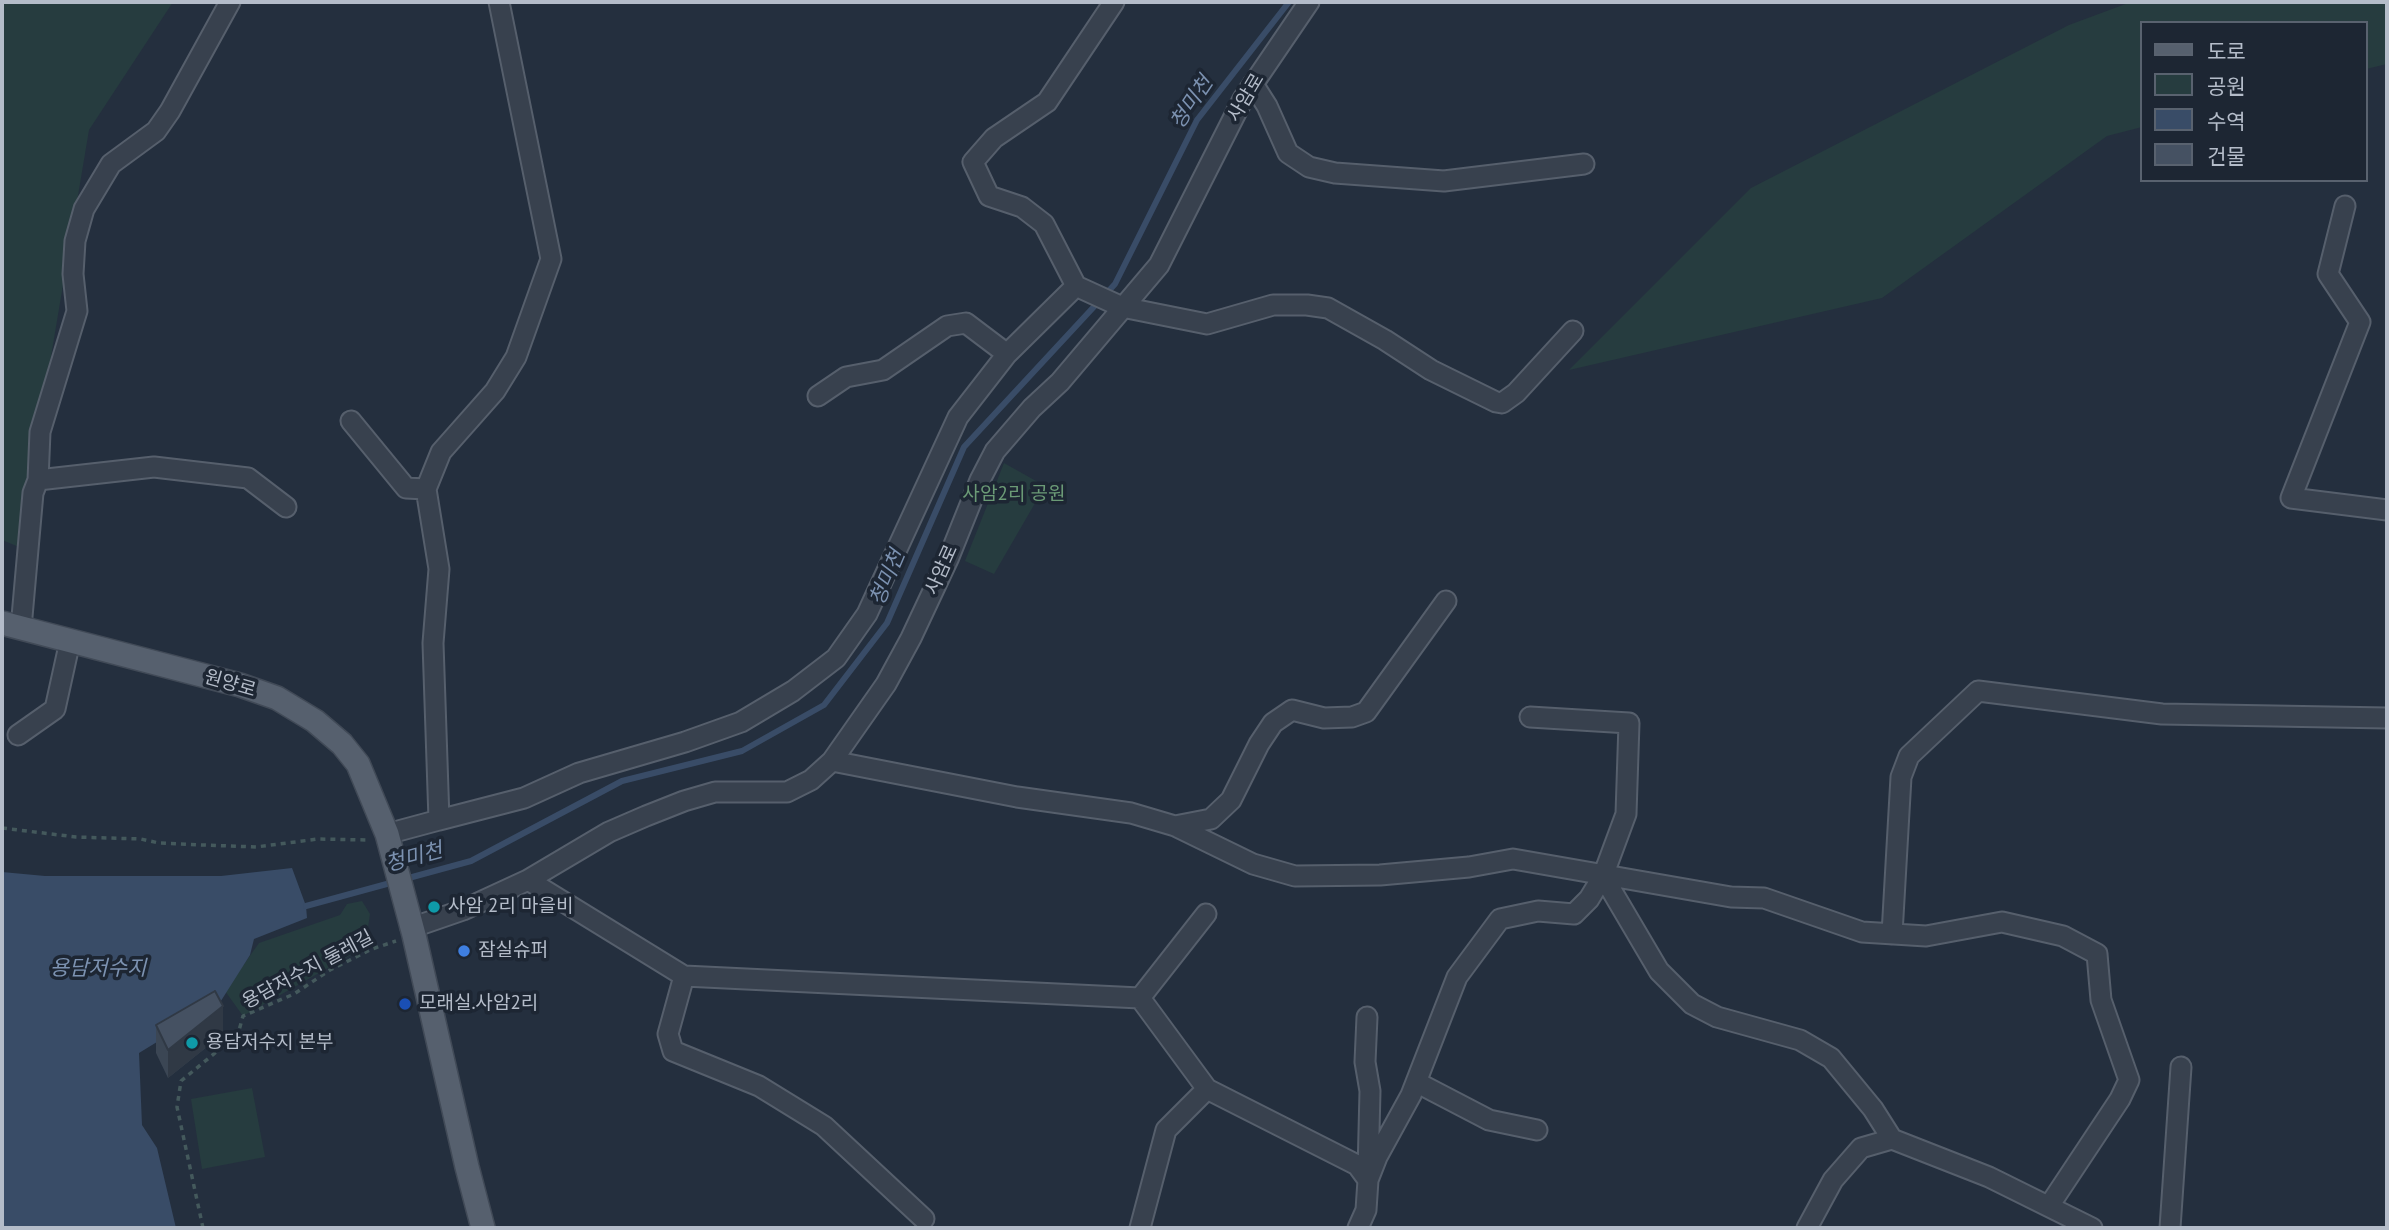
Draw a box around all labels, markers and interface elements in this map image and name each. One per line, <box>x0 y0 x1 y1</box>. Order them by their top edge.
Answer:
legend <box>2140 21 2368 182</box>
text: 도로 <box>2207 38 2246 65</box>
street label: 사암로 <box>1223 70 1269 126</box>
water label: 청미천 <box>1165 72 1219 134</box>
text: 공원 <box>2207 73 2246 100</box>
text: 수역 <box>2207 108 2246 135</box>
text: 건물 <box>2207 143 2246 170</box>
park label: 사암2리 공원 <box>963 484 1065 506</box>
street label: 사암로 <box>921 541 963 599</box>
water label: 청미천 <box>865 546 911 610</box>
street label: 원양로 <box>202 666 258 702</box>
water label: 청미천 <box>383 838 445 878</box>
place label: 사암 2리 마을비 <box>448 896 573 918</box>
marker: 사암 2리 마을비 <box>426 899 442 915</box>
street label: 용담저수지 둘레길 <box>239 926 377 1014</box>
place label: 잠실슈퍼 <box>478 940 548 962</box>
marker: 잠실슈퍼 <box>456 943 472 959</box>
water label: 용담저수지 <box>50 956 146 982</box>
place label: 모래실.사암2리 <box>419 993 538 1015</box>
marker: 모래실.사암2리 <box>397 996 413 1012</box>
place label: 용담저수지 본부 <box>206 1032 333 1054</box>
marker: 용담저수지 본부 <box>184 1035 200 1051</box>

